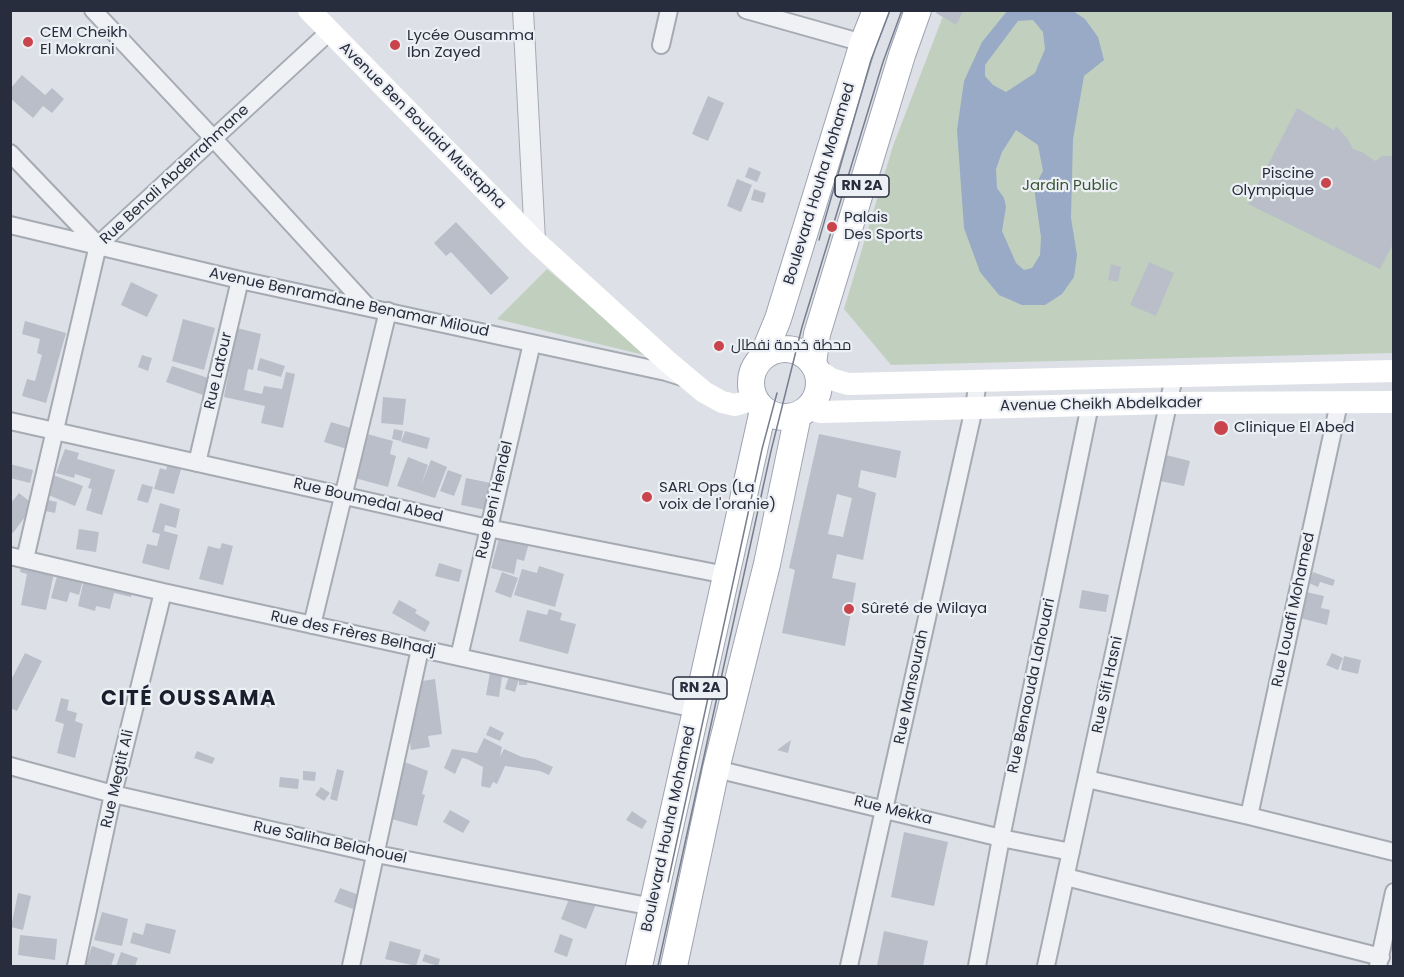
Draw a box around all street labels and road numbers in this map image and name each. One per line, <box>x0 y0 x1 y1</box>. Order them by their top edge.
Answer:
street label: Avenue Ben Boulaid Mustapha <box>335 39 509 213</box>
street label: Boulevard Houha Mohamed <box>781 81 859 287</box>
street label: Rue Benali Abderrahmane <box>97 101 253 249</box>
road number: RN 2A <box>835 175 889 197</box>
street label: Avenue Benramdane Benamar Miloud <box>207 264 491 342</box>
street label: Rue Latour <box>201 331 237 411</box>
street label: Avenue Cheikh Abdelkader <box>1000 394 1202 416</box>
street label: Rue Beni Hendel <box>473 439 517 561</box>
street label: Rue Boumedal Abed <box>292 475 444 527</box>
street label: Rue Louafi Mohamed <box>1269 531 1319 689</box>
street label: Rue Benaouda Lahouari <box>1005 597 1059 775</box>
street label: Rue des Frères Belhadj <box>269 608 437 660</box>
street label: Rue Mansourah <box>891 628 933 746</box>
street label: Rue Sifi Hasni <box>1089 635 1127 735</box>
road number: RN 2A <box>673 677 727 699</box>
street label: Boulevard Houha Mohamed <box>638 724 700 934</box>
street label: Rue Megtit Ali <box>98 728 138 830</box>
street label: Rue Mekka <box>852 793 934 829</box>
street label: Rue Saliha Belahouel <box>252 818 408 868</box>

